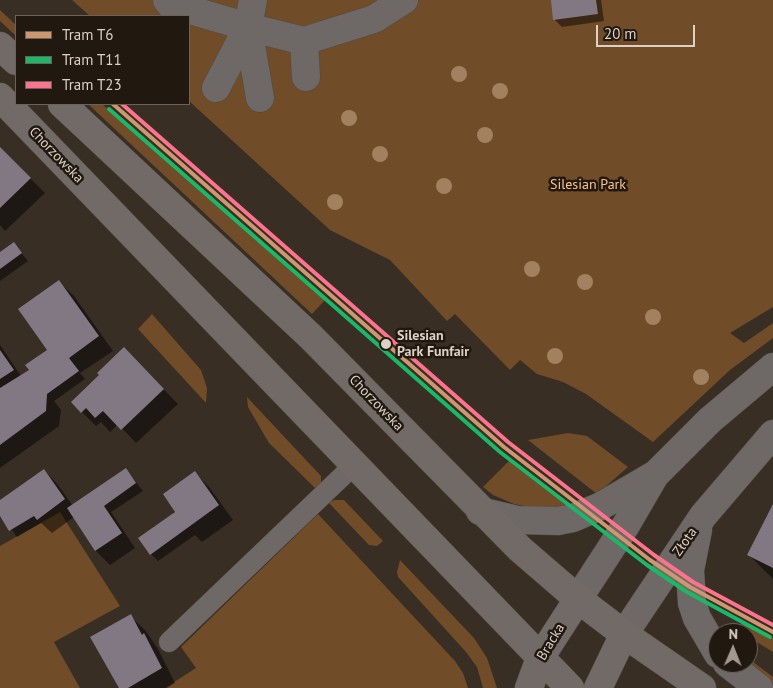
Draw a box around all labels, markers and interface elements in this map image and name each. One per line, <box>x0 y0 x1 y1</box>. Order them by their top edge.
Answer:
legend <box>15 15 190 105</box>
scale bar <box>598 15 697 47</box>
text: 20 m <box>604 24 637 43</box>
text: Tram T6 <box>62 25 114 44</box>
text: Tram T11 <box>62 50 122 69</box>
text: Tram T23 <box>62 75 122 94</box>
street label: Chorzowska <box>25 124 87 186</box>
park label: Silesian Park <box>550 177 626 193</box>
place label: Silesian Park Funfair <box>397 328 469 361</box>
marker: Silesian Park Funfair <box>379 337 393 351</box>
street label: Chorzowska <box>345 372 407 434</box>
street label: Złota <box>669 525 701 559</box>
street label: Bracka <box>534 621 568 663</box>
north arrow <box>708 623 758 673</box>
text: N <box>728 625 738 643</box>

